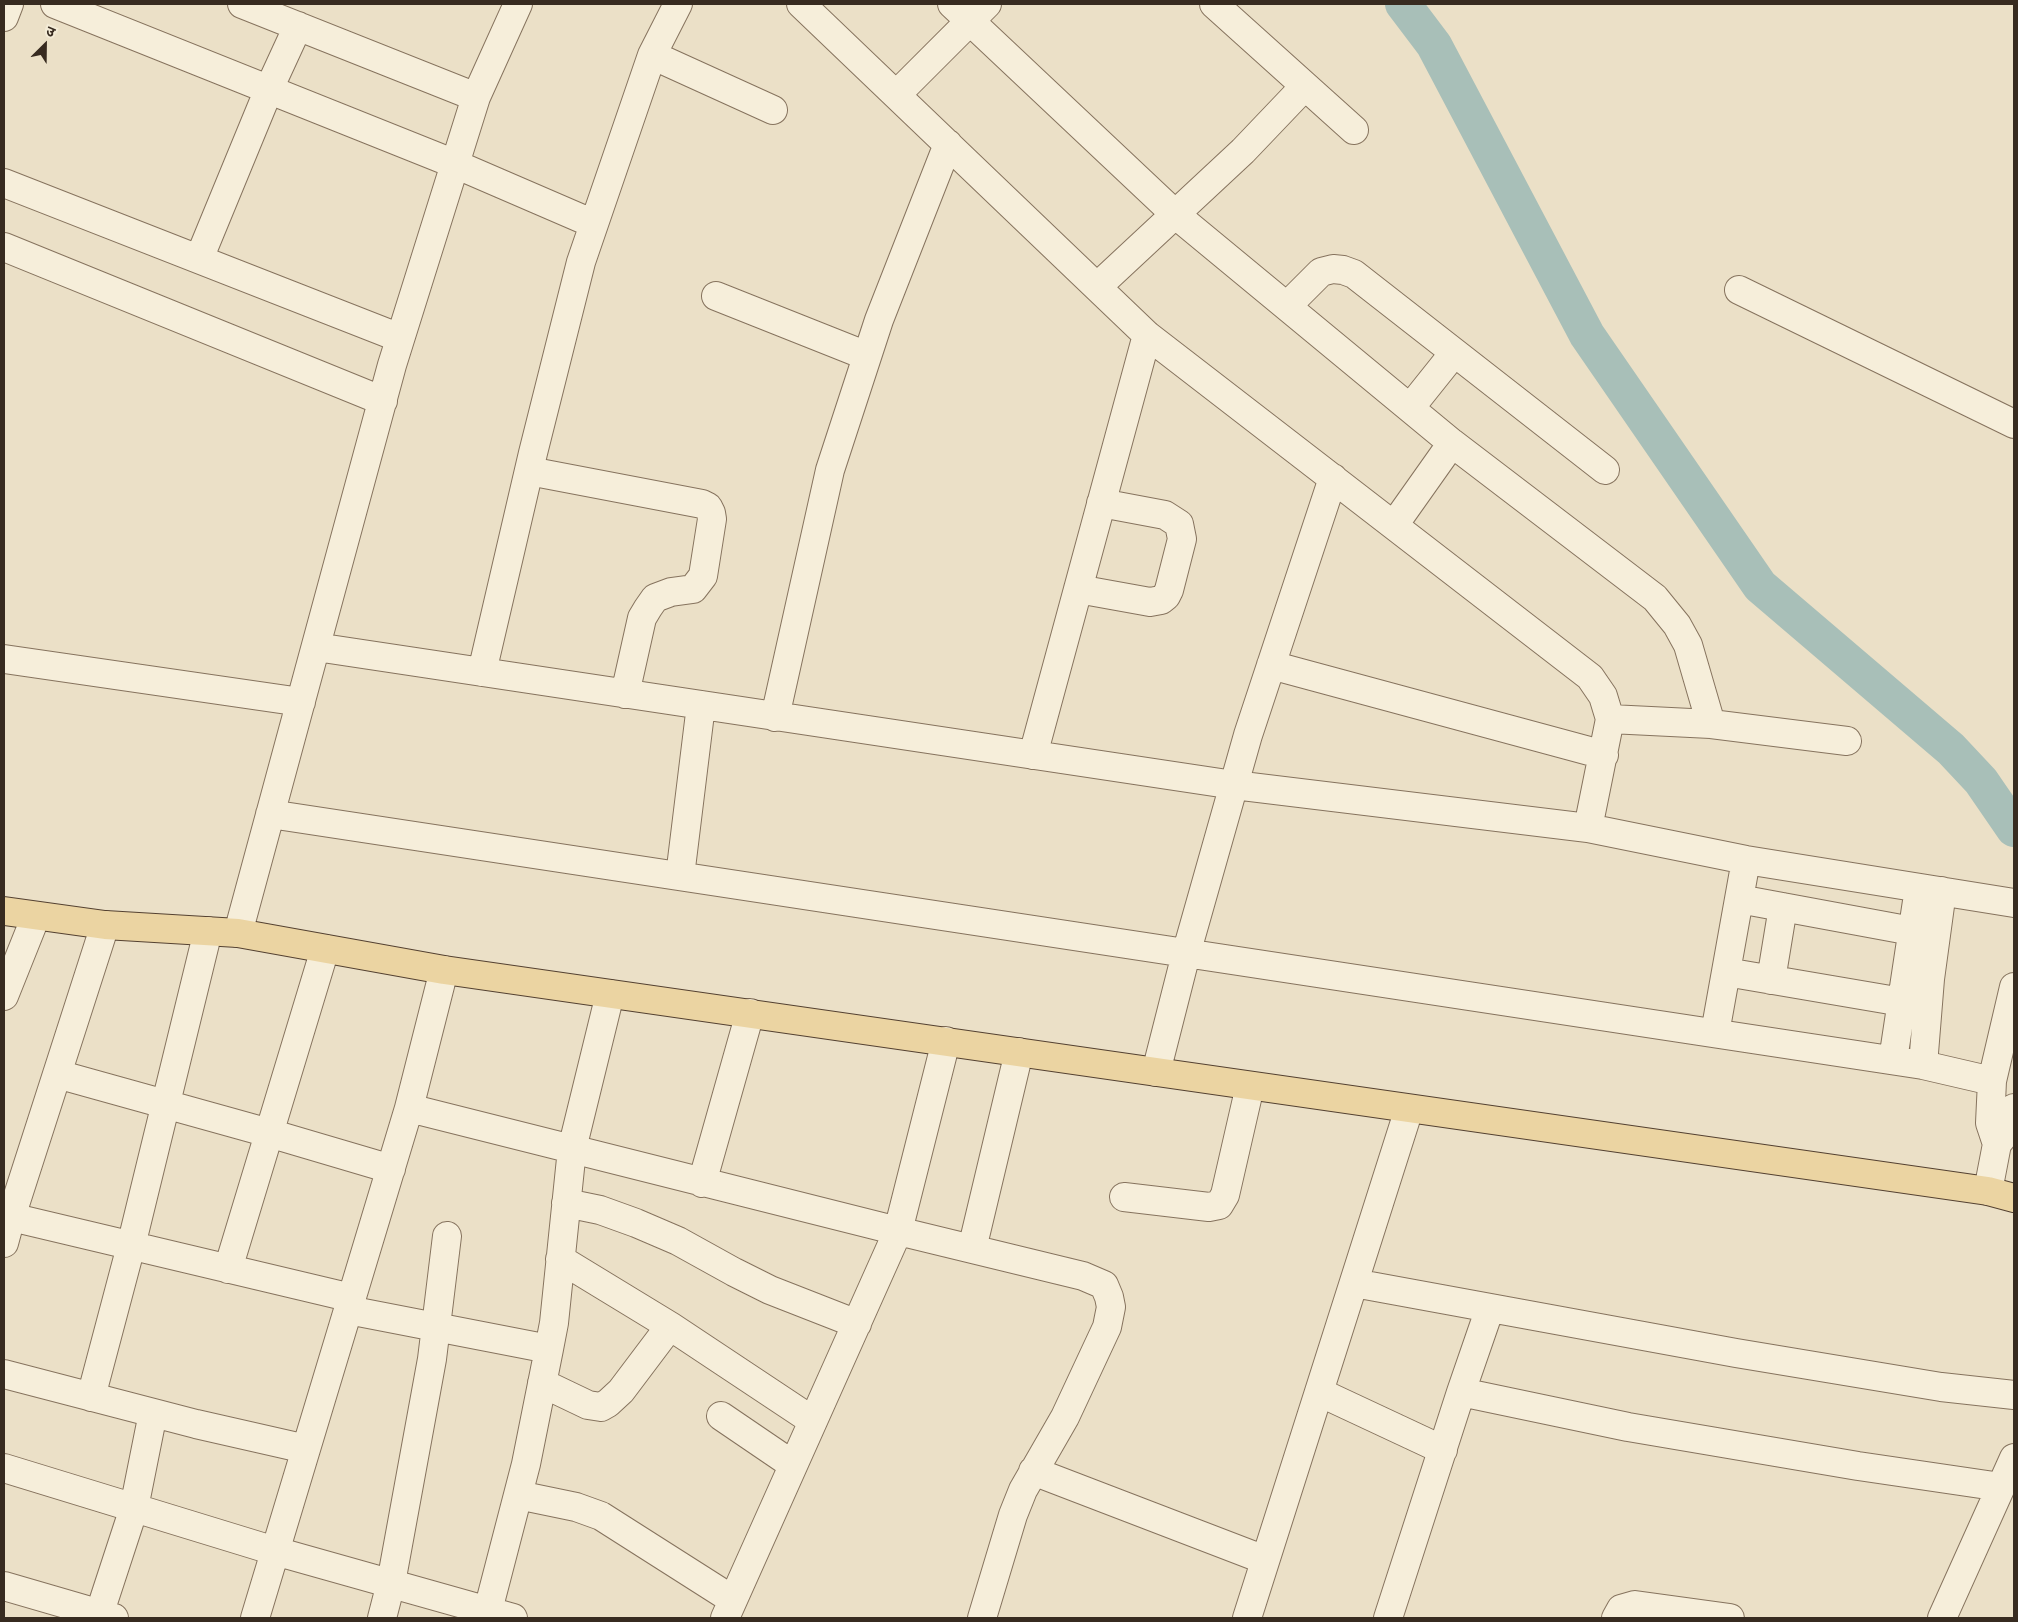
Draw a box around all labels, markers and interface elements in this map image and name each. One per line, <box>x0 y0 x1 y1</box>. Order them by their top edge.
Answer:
north arrow <box>20 20 70 70</box>
text: उ <box>43 20 59 42</box>

